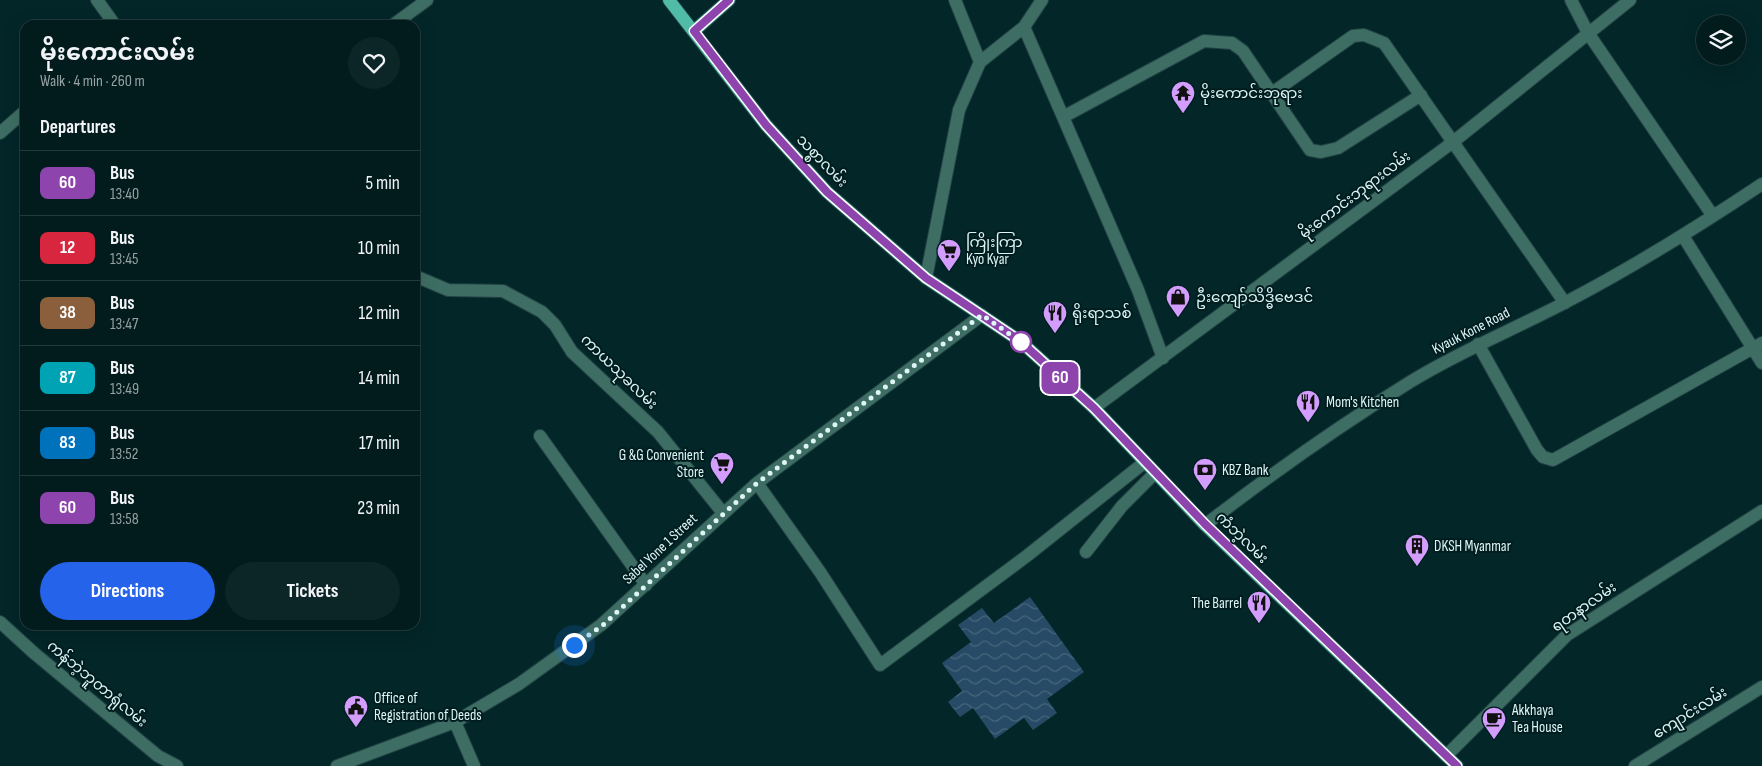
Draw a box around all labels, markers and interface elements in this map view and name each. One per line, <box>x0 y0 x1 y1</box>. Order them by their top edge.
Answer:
map controls <box>1696 15 1746 65</box>
button: layers <box>1696 15 1746 65</box>
button: heart <box>348 37 400 89</box>
text: မိုးကောင်းလမ်း <box>40 38 195 67</box>
text: Walk · 4 min · 260 m <box>40 72 145 91</box>
temple icon: မိုးကောင်းဘုရား <box>1170 80 1196 114</box>
place label: မိုးကောင်းဘုရား <box>1200 83 1302 105</box>
text: Departures <box>40 116 116 139</box>
street label: သစ္စာလမ်း <box>791 130 852 193</box>
street label: မိုးကောင်းဘုရားလမ်း <box>1295 146 1416 245</box>
text: Bus <box>110 162 135 185</box>
text: 60 <box>59 172 76 193</box>
text: 5 min <box>365 172 400 195</box>
text: 13:40 <box>110 185 139 204</box>
text: Bus <box>110 227 135 250</box>
place label: ကြိုးကြာ Kyo Kyar <box>966 232 1023 269</box>
text: 12 <box>60 237 75 258</box>
text: 10 min <box>358 237 400 260</box>
supermarket icon: ကြိုးကြာ Kyo Kyar <box>936 238 962 272</box>
text: 13:45 <box>110 250 138 269</box>
shop icon: ဦးကျော်သိဒ္ဓိဗေဒင် <box>1165 284 1191 318</box>
place label: ဦးကျော်သိဒ္ဓိဗေဒင် <box>1196 287 1313 309</box>
text: Bus <box>110 292 135 315</box>
restaurant icon: ရိုးရာသစ် <box>1042 300 1068 334</box>
text: 38 <box>59 302 76 323</box>
text: 12 min <box>358 302 400 325</box>
place label: ရိုးရာသစ် <box>1072 303 1132 325</box>
street label: Kyauk Kone Road <box>1429 303 1513 359</box>
text: 13:47 <box>110 315 138 334</box>
street label: ကာယသုခလမ်း <box>575 330 662 415</box>
unlabelled marker <box>1010 331 1032 353</box>
text: Bus <box>110 357 135 380</box>
line badge: 60 <box>1038 362 1082 394</box>
text: 87 <box>59 367 76 388</box>
text: 14 min <box>359 367 400 390</box>
text: 60 <box>1051 367 1069 388</box>
text: 13:49 <box>110 380 139 399</box>
restaurant icon: Mom's Kitchen <box>1295 389 1321 423</box>
place label: Mom's Kitchen <box>1326 393 1399 412</box>
text: Bus <box>110 422 135 445</box>
text: 83 <box>59 432 76 453</box>
text: 17 min <box>359 432 400 455</box>
text: 13:52 <box>110 445 138 464</box>
place label: G &G Convenient Store <box>619 446 704 482</box>
supermarket icon: G &G Convenient Store <box>709 451 735 485</box>
bank icon: KBZ Bank <box>1192 457 1218 491</box>
place label: KBZ Bank <box>1222 461 1269 480</box>
text: Bus <box>110 487 135 510</box>
text: 60 <box>59 497 76 518</box>
text: 23 min <box>357 497 400 520</box>
street label: ကံဘဲ့လမ်း <box>1212 508 1273 568</box>
street label: Sabel Yone 1 Street <box>619 509 702 589</box>
text: 13:58 <box>110 510 139 529</box>
building icon: DKSH Myanmar <box>1404 533 1430 567</box>
place label: DKSH Myanmar <box>1434 537 1512 556</box>
button: Directions <box>40 562 215 620</box>
button: Tickets <box>225 562 400 620</box>
street label: ရတနာလမ်း <box>1547 577 1621 638</box>
restaurant icon: The Barrel <box>1246 590 1272 624</box>
place label: The Barrel <box>1192 594 1242 613</box>
your location <box>562 633 587 658</box>
street label: ကန်ဘဲ့ဘူတာရုံလမ်း <box>42 636 152 733</box>
street label: ကျောင်းလမ်း <box>1649 682 1732 745</box>
place label: Office of Registration of Deeds <box>374 689 482 725</box>
public building icon: Office of Registration of Deeds <box>343 694 369 728</box>
place label: Akkhaya Tea House <box>1511 701 1563 737</box>
cafe icon: Akkhaya Tea House <box>1481 706 1507 740</box>

